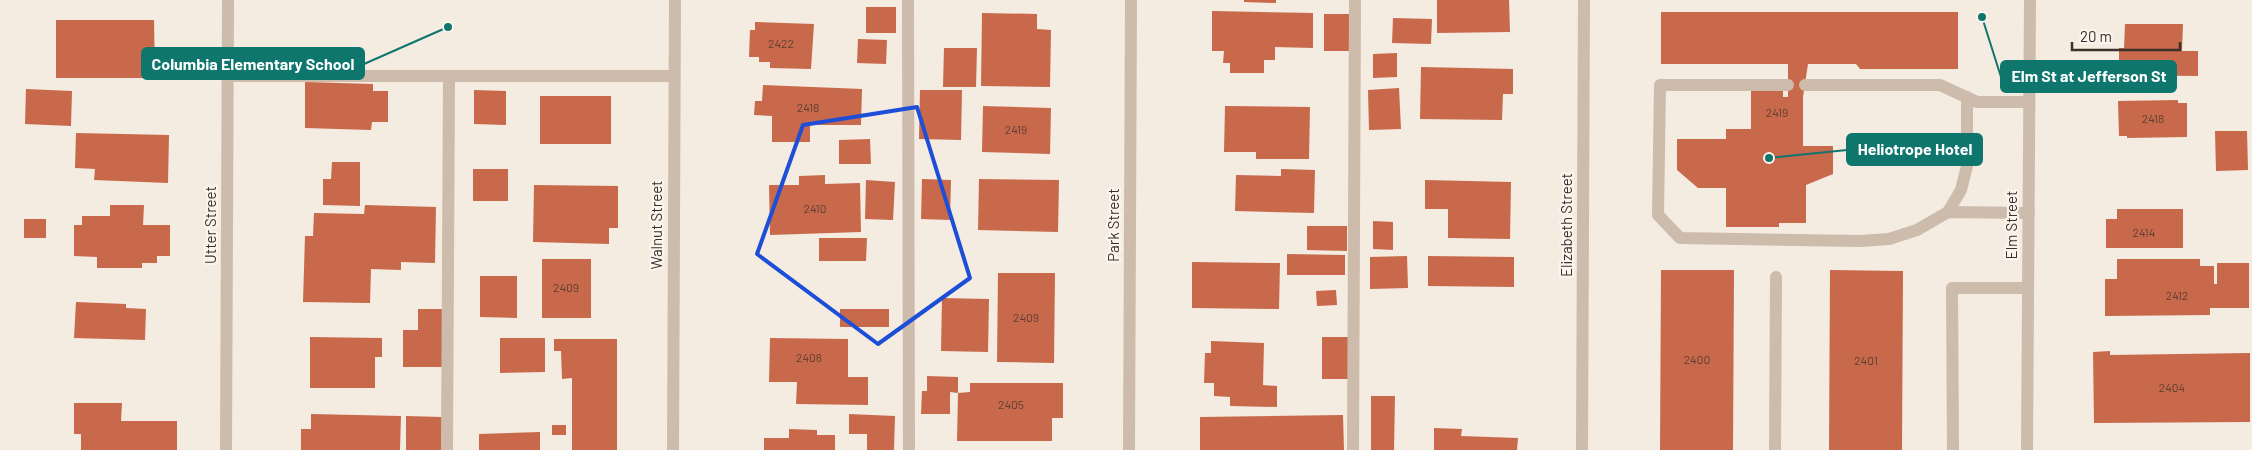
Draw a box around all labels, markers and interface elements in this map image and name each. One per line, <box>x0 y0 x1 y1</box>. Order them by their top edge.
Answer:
scale bar <box>2072 20 2180 52</box>
text: 20 m <box>2080 27 2112 45</box>
house number: 2422 <box>768 36 794 50</box>
callout: Columbia Elementary School <box>142 48 364 79</box>
text: Columbia Elementary School <box>152 54 354 73</box>
callout: Elm St at Jefferson St <box>2001 61 2176 92</box>
text: Elm St at Jefferson St <box>2011 66 2167 85</box>
house number: 2418 <box>797 100 819 114</box>
house number: 2419 <box>1766 105 1788 119</box>
house number: 2418 <box>2142 111 2164 125</box>
house number: 2419 <box>1005 122 1027 136</box>
callout: Heliotrope Hotel <box>1847 134 1982 165</box>
text: Heliotrope Hotel <box>1858 139 1972 158</box>
street label: Elizabeth Street <box>1557 173 1575 277</box>
street label: Walnut Street <box>647 180 665 270</box>
street label: Utter Street <box>201 186 219 264</box>
street label: Park Street <box>1104 188 1122 262</box>
street label: Elm Street <box>2002 191 2020 259</box>
house number: 2410 <box>804 201 826 215</box>
house number: 2414 <box>2133 225 2155 239</box>
house number: 2409 <box>553 280 579 294</box>
house number: 2412 <box>2166 288 2188 302</box>
house number: 2409 <box>1013 310 1039 324</box>
house number: 2408 <box>796 350 822 364</box>
house number: 2400 <box>1684 352 1710 366</box>
house number: 2401 <box>1854 353 1878 367</box>
house number: 2404 <box>2159 380 2185 394</box>
house number: 2405 <box>998 397 1024 411</box>

